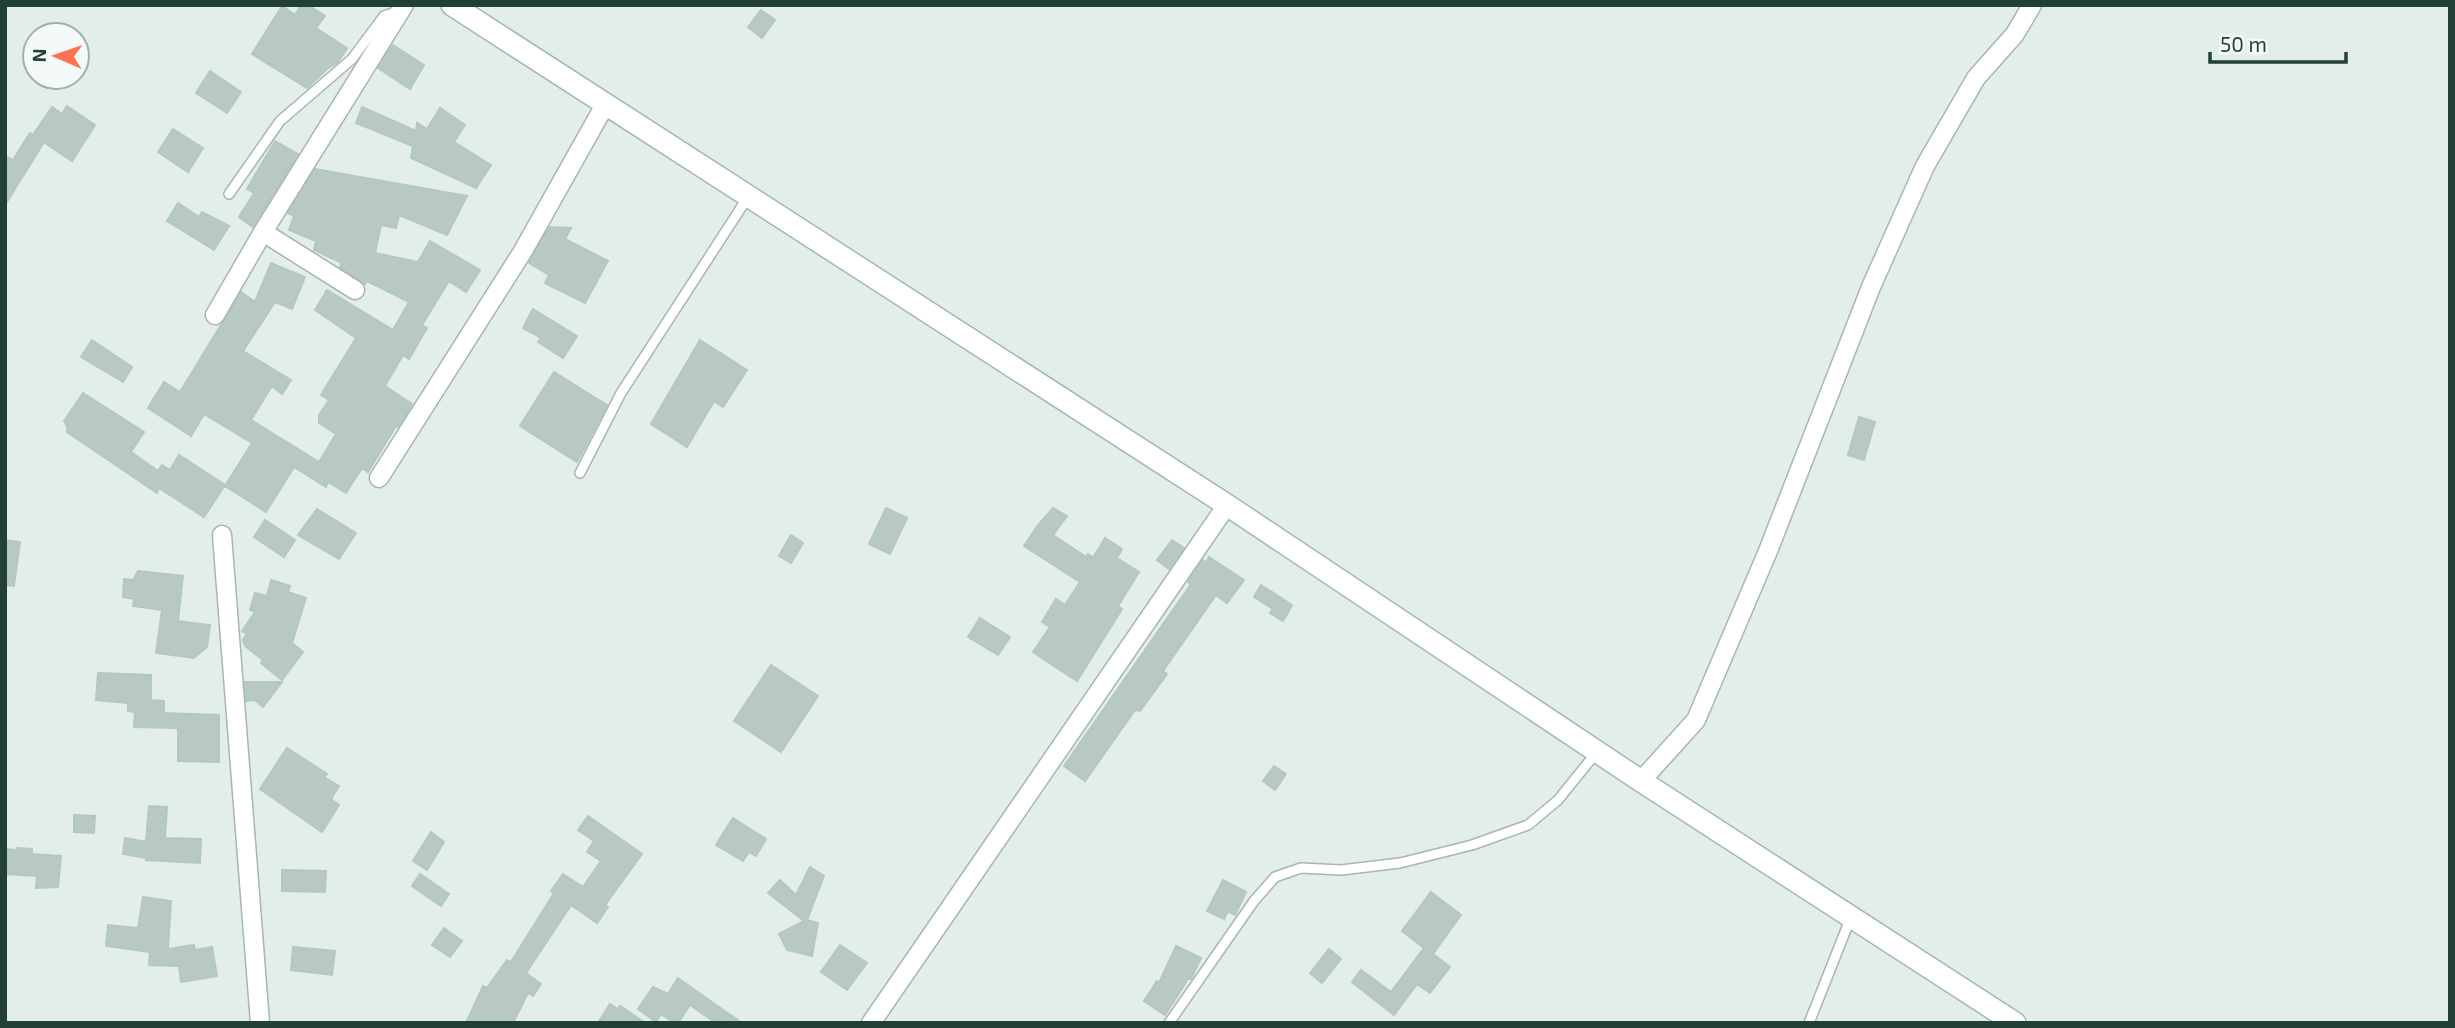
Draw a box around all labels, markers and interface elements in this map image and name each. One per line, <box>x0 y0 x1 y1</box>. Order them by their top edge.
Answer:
north arrow <box>21 21 91 91</box>
scale bar <box>2210 21 2346 65</box>
text: 50 m <box>2220 31 2267 56</box>
text: N <box>27 48 50 63</box>

